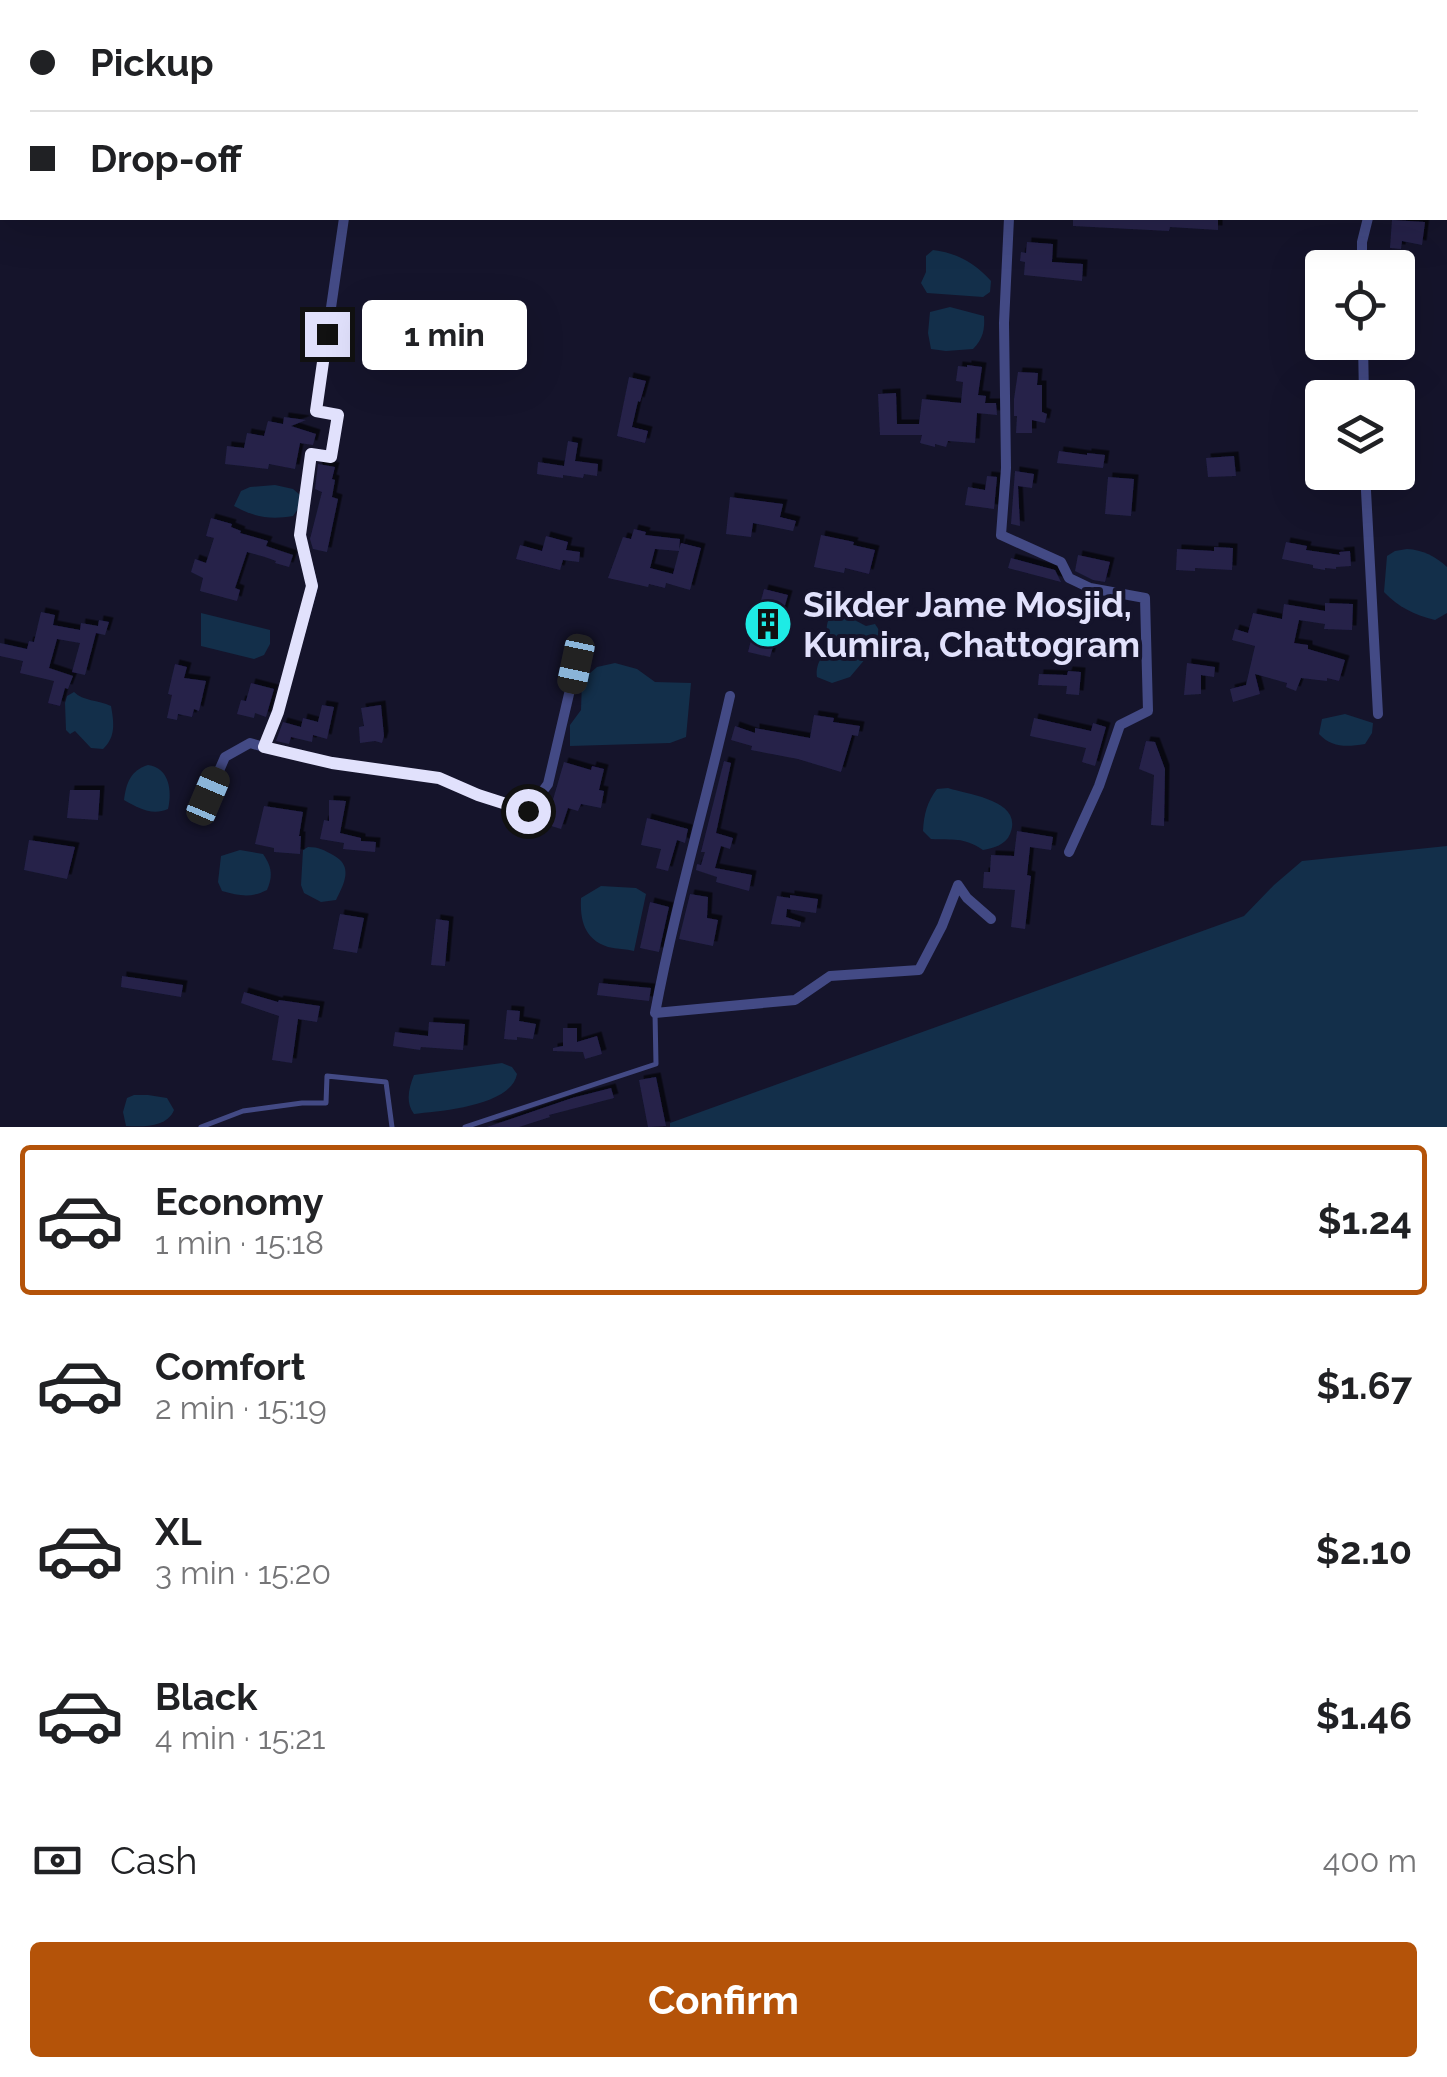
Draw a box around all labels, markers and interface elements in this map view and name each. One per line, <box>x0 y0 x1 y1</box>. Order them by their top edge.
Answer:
text: Pickup <box>90 40 214 85</box>
text: Drop-off <box>90 136 242 181</box>
map controls <box>1305 250 1415 490</box>
button: locate <box>1305 250 1415 360</box>
callout: 1 min <box>362 299 527 369</box>
route end <box>305 312 350 357</box>
text: 1 min <box>404 316 485 353</box>
button: layers <box>1305 380 1415 490</box>
place label: Sikder Jame Mosjid, Kumira, Chattogram <box>803 584 1140 665</box>
building icon: Sikder Jame Mosjid, Kumira, Chattogram <box>742 598 794 650</box>
car <box>555 632 597 696</box>
car <box>182 763 234 829</box>
route start <box>506 789 551 834</box>
icon: car <box>35 1175 125 1265</box>
text: Economy <box>155 1179 324 1224</box>
text: $1.24 <box>1317 1198 1412 1243</box>
text: 1 min · 15:18 <box>155 1224 324 1261</box>
icon: car <box>35 1340 125 1430</box>
text: Comfort <box>155 1344 305 1389</box>
text: $1.67 <box>1316 1363 1412 1408</box>
text: 2 min · 15:19 <box>155 1389 327 1426</box>
icon: car <box>35 1505 125 1595</box>
text: XL <box>155 1509 202 1554</box>
text: $2.10 <box>1316 1528 1412 1573</box>
text: 3 min · 15:20 <box>155 1554 331 1591</box>
icon: car <box>35 1670 125 1760</box>
text: Black <box>155 1674 257 1719</box>
text: $1.46 <box>1316 1693 1412 1738</box>
text: 4 min · 15:21 <box>155 1719 326 1756</box>
icon: cash <box>30 1833 85 1888</box>
text: Cash <box>110 1838 197 1883</box>
text: 400 m <box>1323 1842 1417 1879</box>
button: Confirm <box>30 1942 1417 2057</box>

